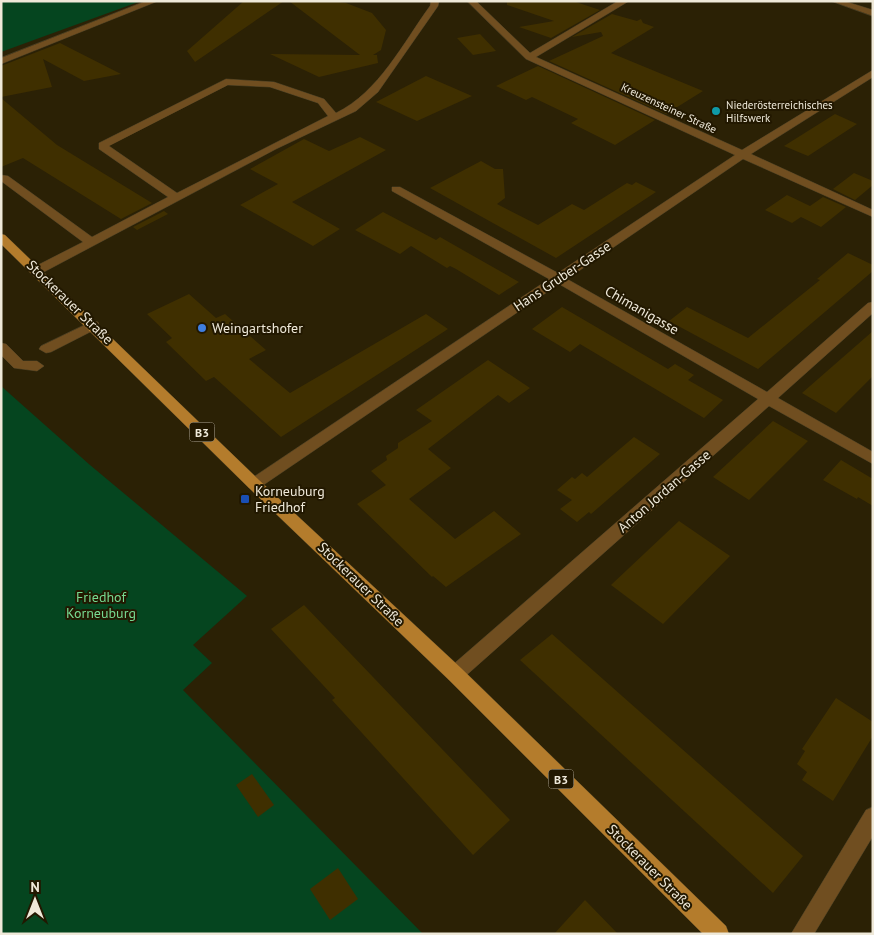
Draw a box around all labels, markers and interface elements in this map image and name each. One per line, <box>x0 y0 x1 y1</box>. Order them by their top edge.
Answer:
street label: Kreuzensteiner Straße <box>619 80 719 136</box>
place label: Niederösterreichisches Hilfswerk <box>726 98 833 125</box>
marker: Niederösterreichisches Hilfswerk <box>710 105 722 117</box>
street label: Hans Gruber-Gasse <box>510 237 614 315</box>
street label: Stockerauer Straße <box>23 256 117 348</box>
street label: Chimanigasse <box>602 282 682 338</box>
place label: Weingartshofer <box>212 319 303 337</box>
marker: Weingartshofer <box>196 322 208 334</box>
road number: B3 <box>190 422 214 442</box>
street label: Anton Jordan-Gasse <box>614 446 714 536</box>
place label: Korneuburg Friedhof <box>255 482 325 516</box>
marker: Korneuburg Friedhof <box>239 493 251 505</box>
street label: Stockerauer Straße <box>314 538 408 630</box>
park label: Friedhof Korneuburg <box>66 588 136 622</box>
road number: B3 <box>548 770 574 789</box>
street label: Stockerauer Straße <box>603 820 697 914</box>
north arrow <box>10 875 60 925</box>
text: N <box>30 878 40 896</box>

